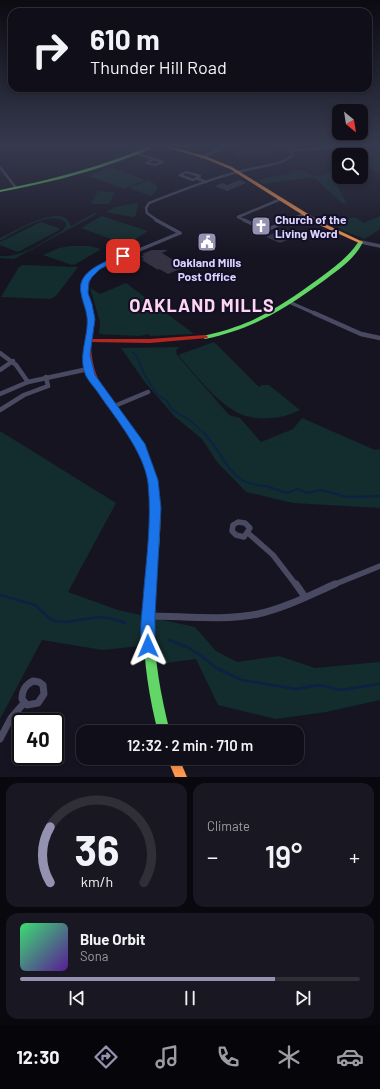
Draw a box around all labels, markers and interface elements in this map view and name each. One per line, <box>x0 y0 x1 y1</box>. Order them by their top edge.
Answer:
text: 610 m <box>90 22 160 56</box>
icon: right <box>24 24 76 76</box>
text: Thunder Hill Road <box>90 56 227 78</box>
north arrow <box>332 104 368 140</box>
map controls <box>332 104 368 184</box>
button: search <box>332 148 368 184</box>
place label: Church of the Living Word <box>275 212 347 240</box>
church icon: Church of the Living Word <box>250 215 272 237</box>
public building icon: Oakland Mills Post Office <box>196 231 218 253</box>
pin <box>106 239 140 273</box>
icon: arrive <box>112 245 134 267</box>
place label: Oakland Mills Post Office <box>173 255 241 283</box>
district label: OAKLAND MILLS <box>129 294 275 316</box>
position arrow <box>127 625 169 667</box>
speed limit sign: 40 <box>12 713 64 765</box>
text: 12:32 · 2 min · 710 m <box>127 736 253 754</box>
text: Climate <box>207 818 250 834</box>
text: 36 <box>74 824 119 874</box>
text: 19° <box>265 838 302 874</box>
text: − <box>207 843 218 869</box>
text: + <box>349 843 360 869</box>
text: km/h <box>80 873 113 890</box>
text: Blue Orbit <box>80 930 145 948</box>
text: Sona <box>80 948 108 964</box>
icon: previous <box>66 987 88 1009</box>
icon: pause <box>179 987 201 1009</box>
icon: next <box>292 987 314 1009</box>
icon: directions <box>92 1043 120 1071</box>
icon: music <box>153 1043 181 1071</box>
icon: phone <box>214 1043 242 1071</box>
icon: climate <box>275 1043 303 1071</box>
icon: car <box>336 1043 364 1071</box>
text: 12:30 <box>16 1046 59 1068</box>

